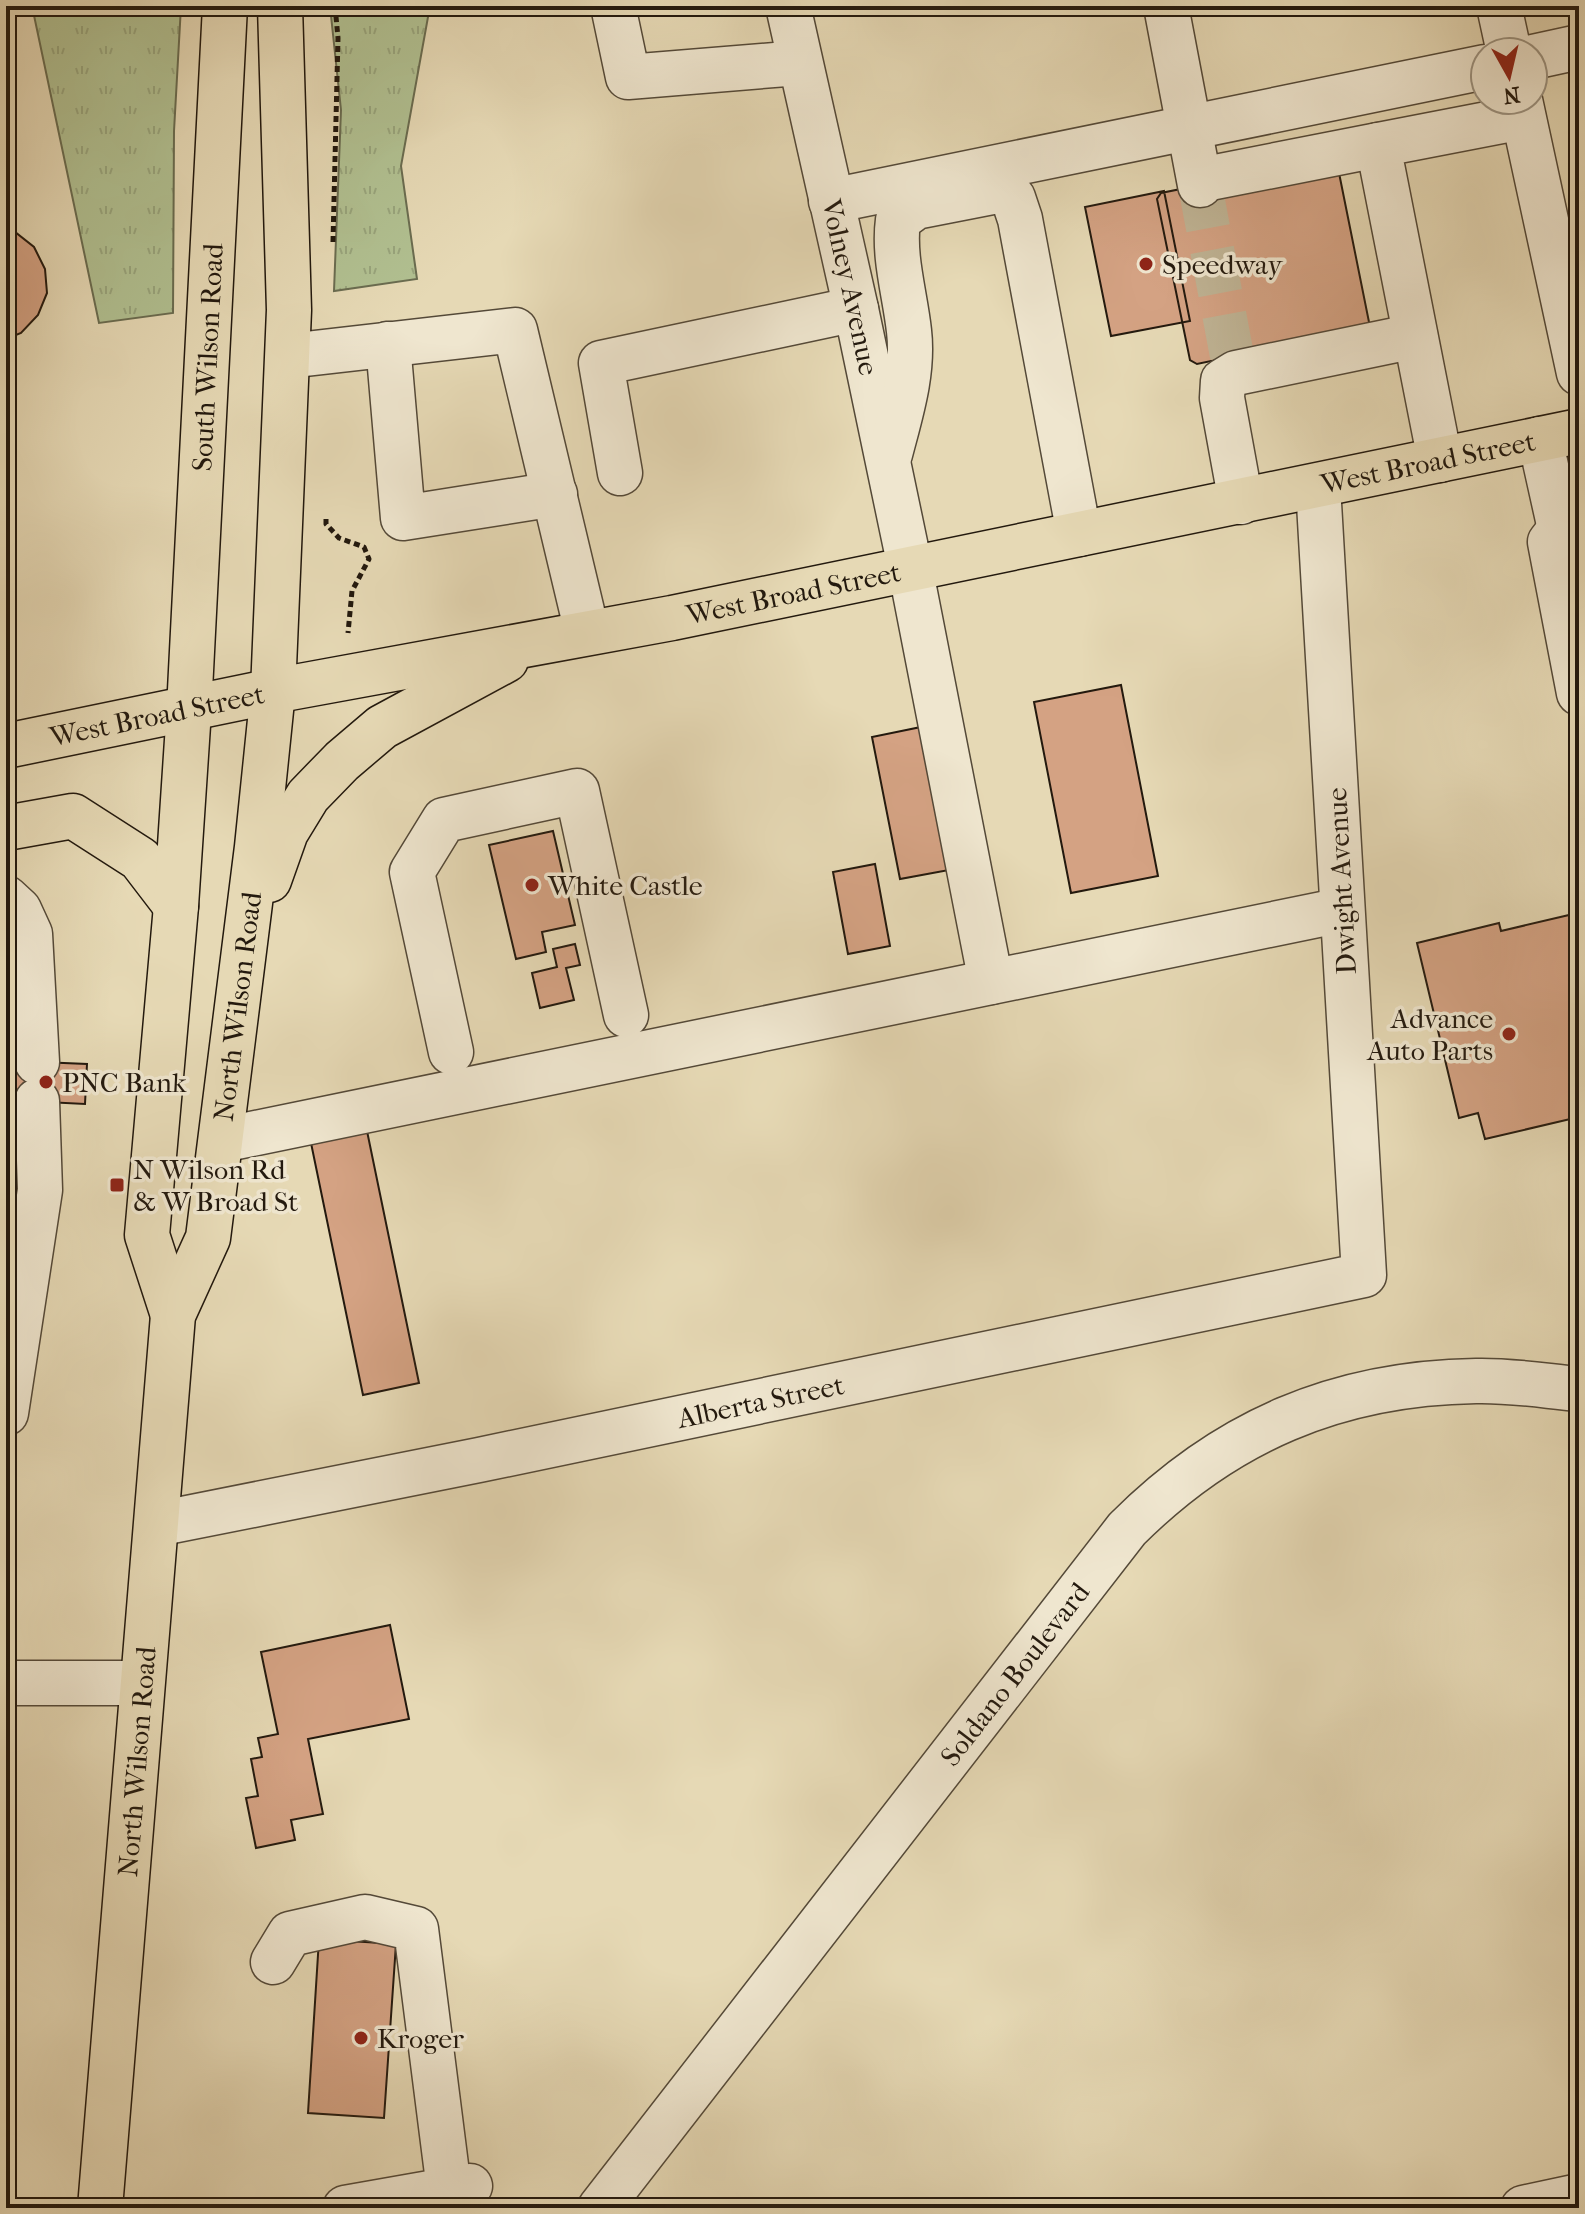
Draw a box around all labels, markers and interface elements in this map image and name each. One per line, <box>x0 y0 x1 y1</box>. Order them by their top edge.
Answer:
north arrow <box>1469 36 1549 116</box>
text: N <box>1501 81 1522 109</box>
street label: Volney Avenue <box>815 195 885 378</box>
street label: South Wilson Road <box>185 242 230 472</box>
place label: Speedway <box>1162 248 1283 281</box>
marker: Speedway <box>1137 255 1155 273</box>
street label: West Broad Street <box>1317 424 1538 501</box>
street label: West Broad Street <box>682 555 904 632</box>
street label: West Broad Street <box>46 677 267 754</box>
street label: Dwight Avenue <box>1320 786 1363 975</box>
place label: White Castle <box>547 869 703 902</box>
marker: White Castle <box>523 876 541 894</box>
street label: North Wilson Road <box>207 889 268 1123</box>
place label: Advance Auto Parts <box>1366 1002 1493 1067</box>
marker: Advance Auto Parts <box>1500 1025 1518 1043</box>
place label: PNC Bank <box>62 1066 187 1099</box>
marker: PNC Bank <box>37 1073 55 1091</box>
place label: N Wilson Rd & W Broad St <box>133 1153 298 1218</box>
marker: N Wilson Rd & W Broad St <box>108 1176 126 1194</box>
street label: Alberta Street <box>674 1368 847 1435</box>
street label: Soldano Boulevard <box>933 1575 1097 1773</box>
street label: North Wilson Road <box>111 1644 163 1878</box>
place label: Kroger <box>377 2022 464 2055</box>
marker: Kroger <box>352 2029 370 2047</box>

